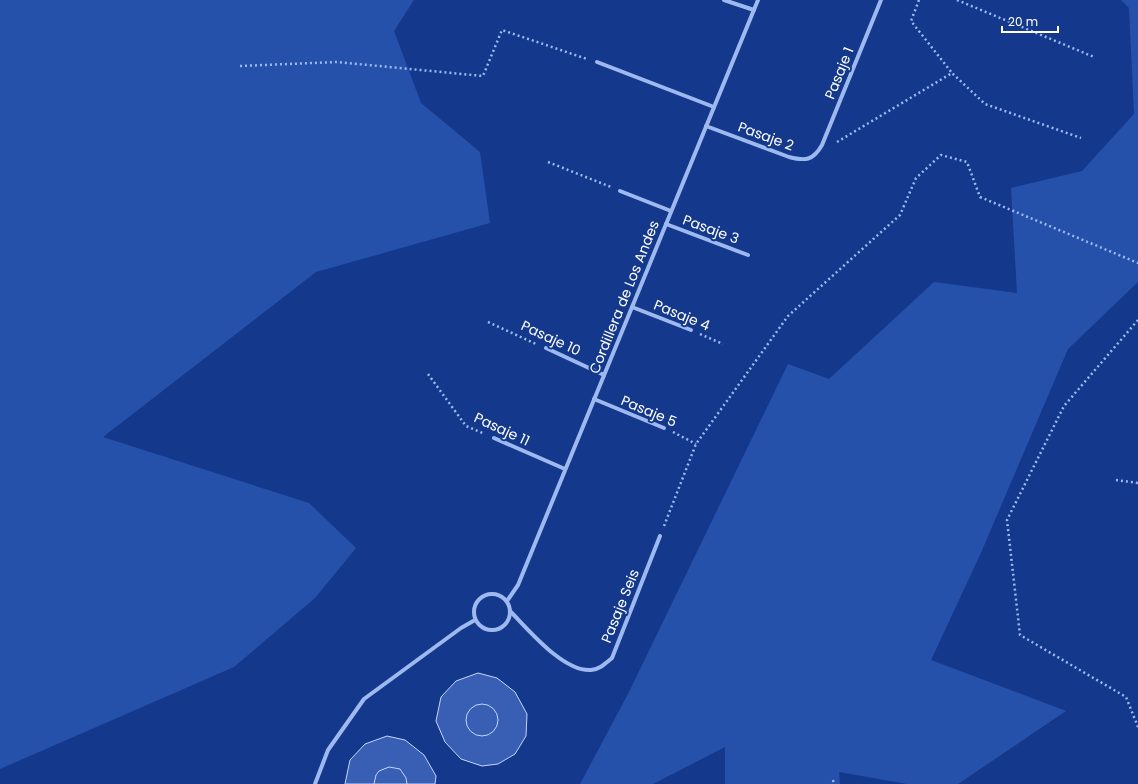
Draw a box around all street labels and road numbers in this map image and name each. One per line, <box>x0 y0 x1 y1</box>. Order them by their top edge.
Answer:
street label: Pasaje 1 <box>819 44 859 102</box>
street label: Pasaje 2 <box>735 117 797 155</box>
street label: Pasaje 3 <box>680 210 742 248</box>
street label: Cordillera de Los Andes <box>584 217 664 377</box>
street label: Pasaje 4 <box>651 295 713 335</box>
street label: Pasaje 10 <box>518 316 584 360</box>
street label: Pasaje 5 <box>618 390 680 432</box>
street label: Pasaje 11 <box>471 407 533 451</box>
street label: Pasaje Seis <box>596 566 644 646</box>

